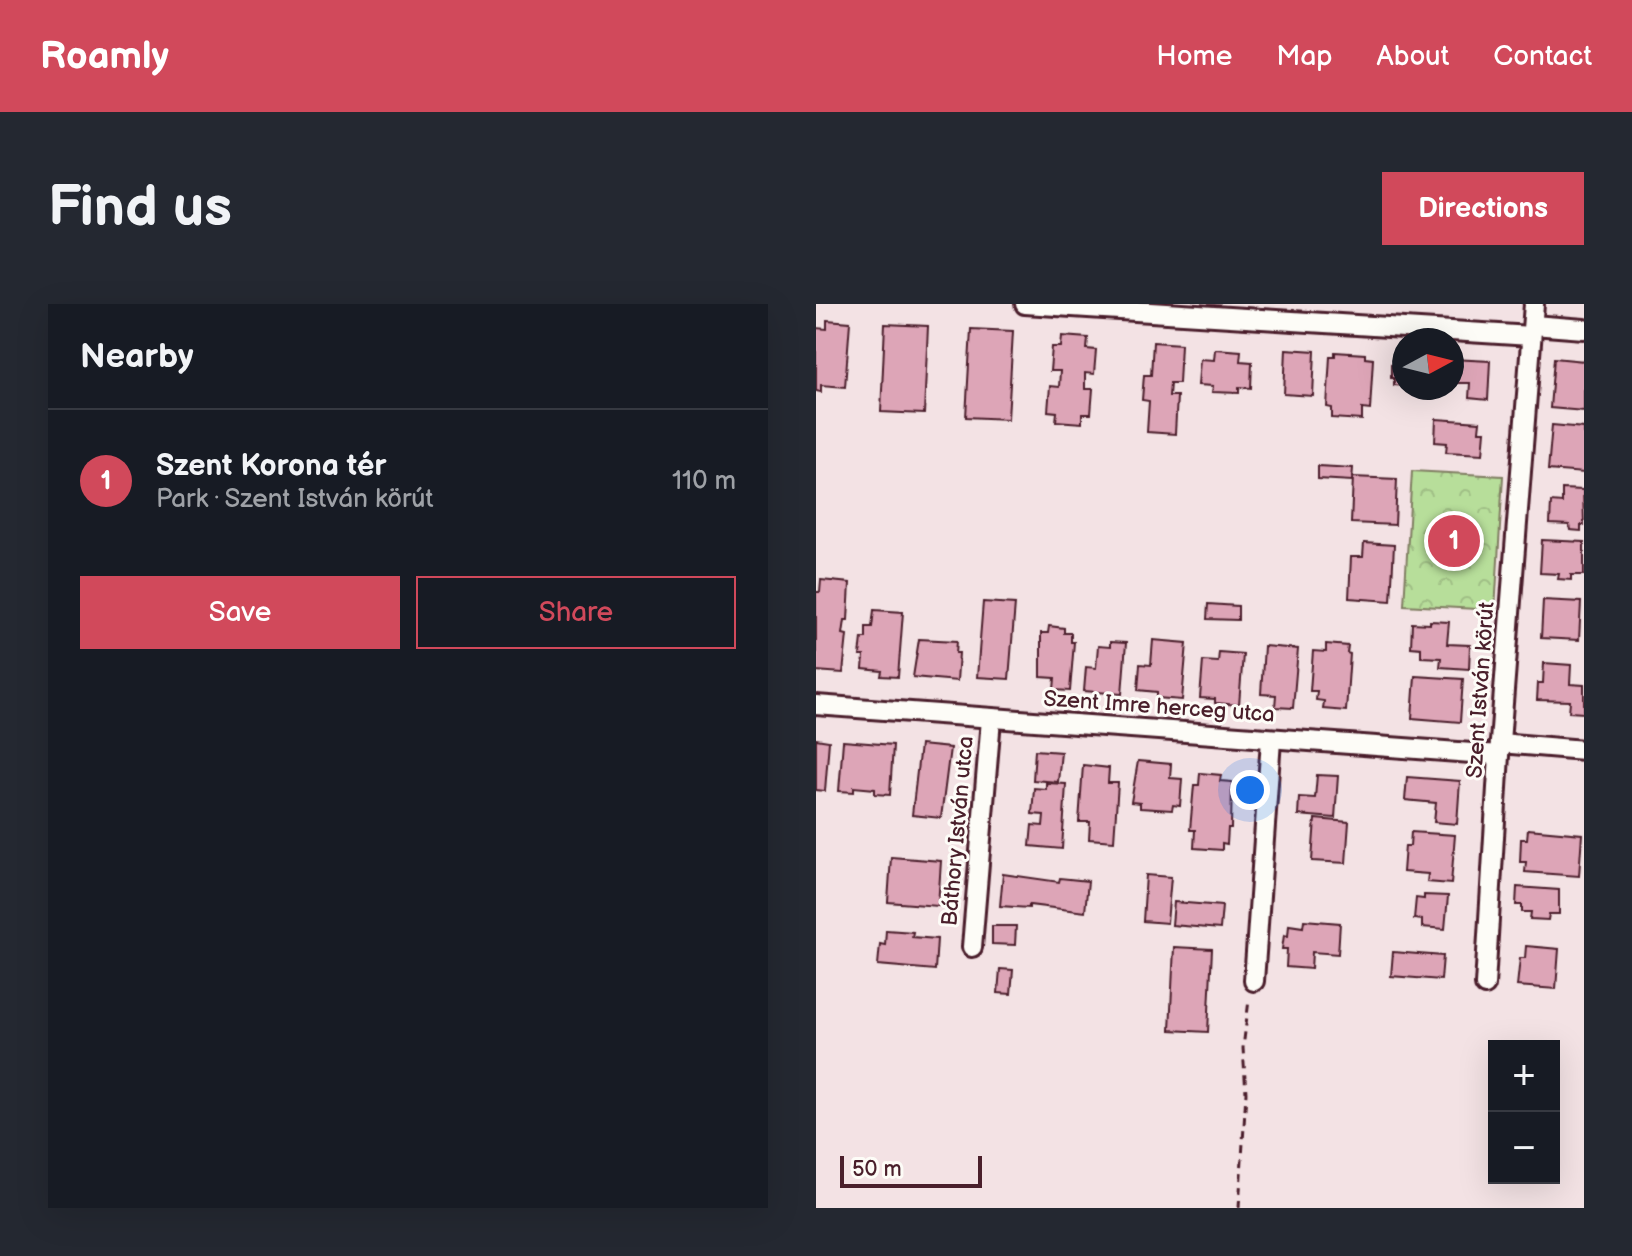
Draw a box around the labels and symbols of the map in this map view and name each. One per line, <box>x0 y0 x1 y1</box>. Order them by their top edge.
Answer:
north arrow <box>1392 328 1464 400</box>
pin: 1 <box>1428 511 1480 571</box>
street label: Szent István körút <box>1461 601 1501 779</box>
street label: Szent Imre herceg utca <box>1042 685 1276 729</box>
street label: Báthory István utca <box>936 735 980 927</box>
your location <box>1230 770 1270 810</box>
scale bar <box>840 1152 982 1188</box>

